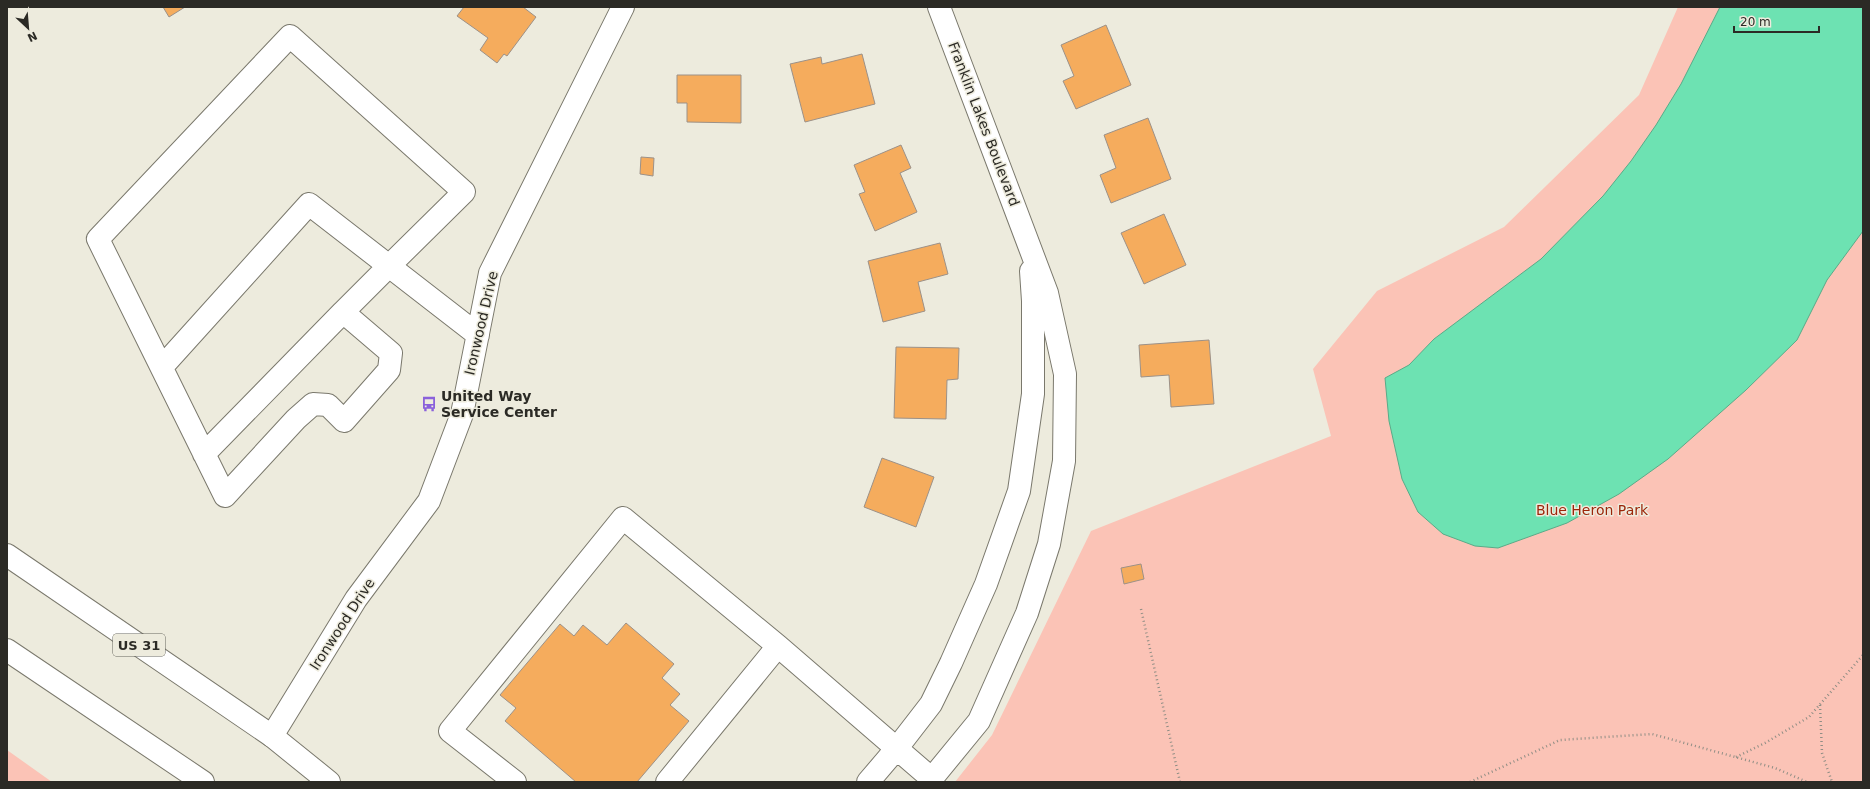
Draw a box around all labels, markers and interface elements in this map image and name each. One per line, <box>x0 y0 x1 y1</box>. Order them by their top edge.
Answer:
north arrow <box>8 8 48 48</box>
scale bar <box>1734 8 1819 34</box>
text: 20 m <box>1740 15 1771 29</box>
text: N <box>25 29 39 44</box>
street label: Franklin Lakes Boulevard <box>945 40 1023 208</box>
street label: Ironwood Drive <box>461 269 501 377</box>
place label: United Way Service Center <box>441 388 557 420</box>
bus stop icon: United Way Service Center <box>420 395 438 413</box>
park label: Blue Heron Park <box>1536 502 1649 518</box>
street label: Ironwood Drive <box>306 575 378 673</box>
road number: US 31 <box>113 634 165 656</box>

